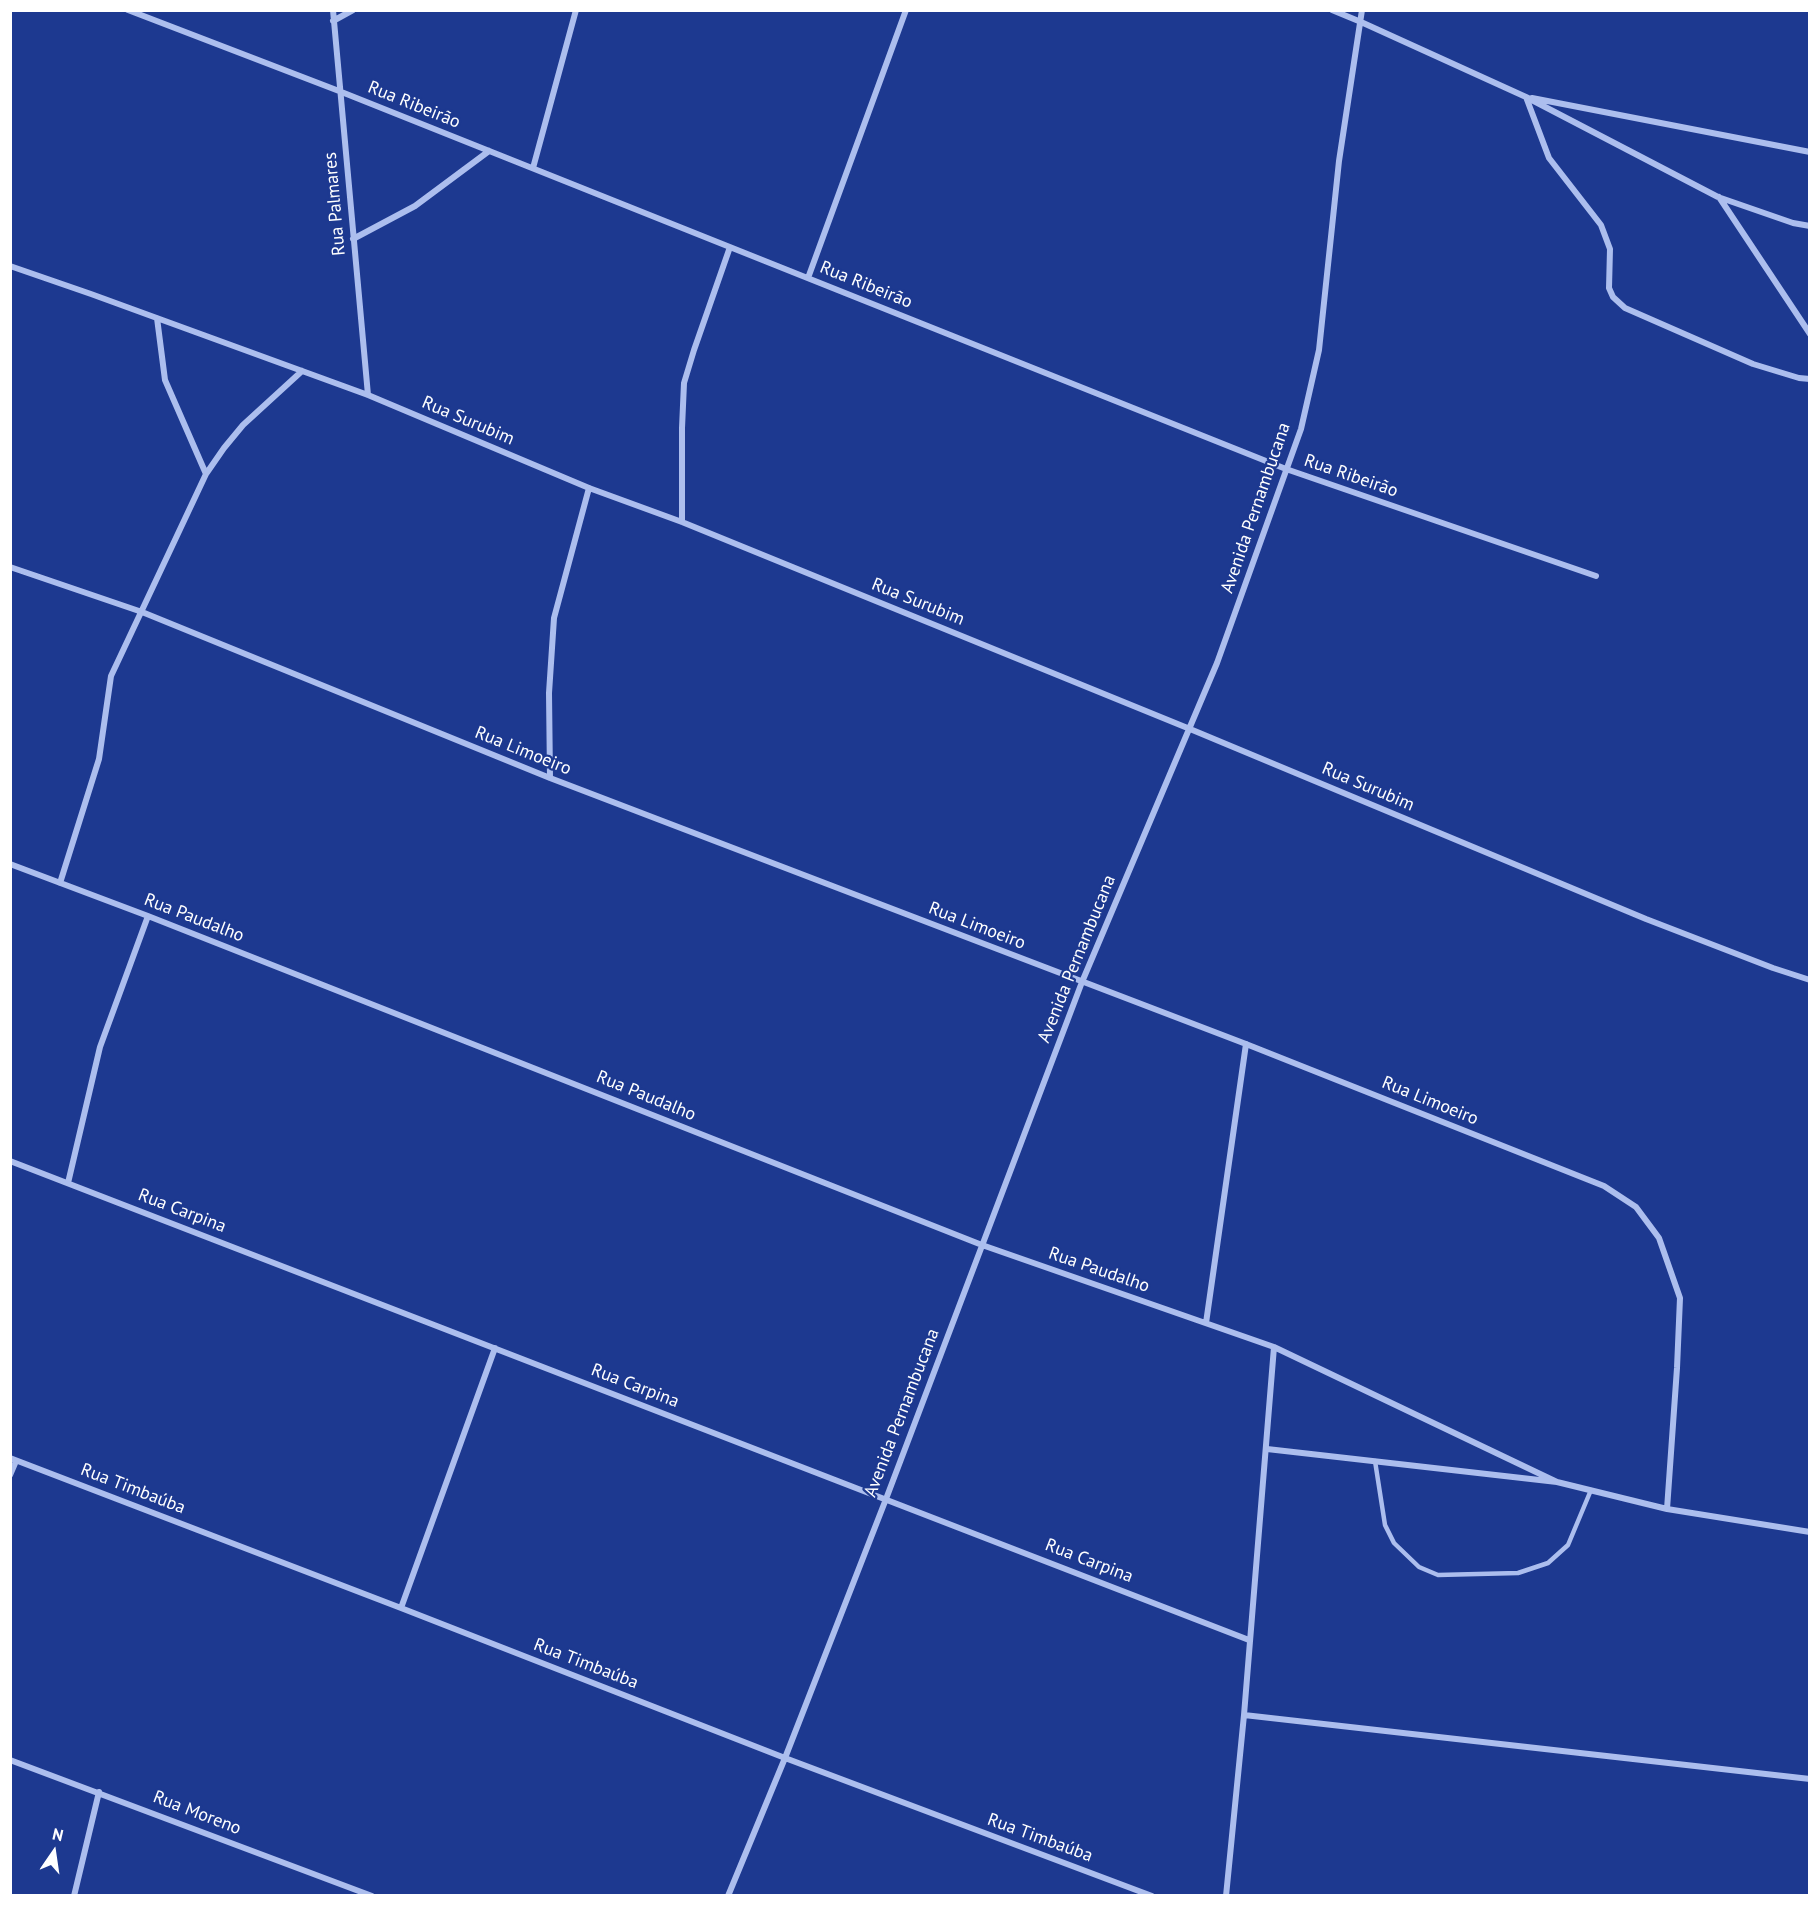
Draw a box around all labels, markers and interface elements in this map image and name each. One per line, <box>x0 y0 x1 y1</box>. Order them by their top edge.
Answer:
street label: Rua Ribeirão <box>365 77 463 133</box>
street label: Rua Palmares <box>320 151 350 257</box>
street label: Rua Ribeirão <box>817 257 915 313</box>
street label: Rua Surubim <box>419 392 517 450</box>
street label: Avenida Pernambucana <box>1217 420 1295 596</box>
street label: Rua Ribeirão <box>1301 450 1401 502</box>
street label: Rua Surubim <box>868 574 968 630</box>
street label: Rua Limoeiro <box>472 722 574 780</box>
street label: Rua Surubim <box>1319 758 1417 816</box>
street label: Avenida Pernambucana <box>1033 872 1121 1046</box>
street label: Rua Paudalho <box>141 889 247 947</box>
street label: Rua Limoeiro <box>925 898 1029 954</box>
street label: Rua Paudalho <box>593 1066 699 1126</box>
street label: Rua Limoeiro <box>1379 1072 1481 1130</box>
street label: Rua Carpina <box>135 1184 229 1238</box>
street label: Rua Paudalho <box>1046 1243 1152 1297</box>
street label: Avenida Pernambucana <box>860 1326 944 1500</box>
street label: Rua Carpina <box>588 1359 682 1413</box>
street label: Rua Timbaúba <box>78 1459 188 1519</box>
street label: Rua Carpina <box>1042 1534 1136 1588</box>
street label: Rua Timbaúba <box>531 1634 641 1694</box>
street label: Rua Moreno <box>150 1786 244 1840</box>
street label: Rua Timbaúba <box>984 1809 1096 1867</box>
north arrow <box>24 1822 84 1882</box>
text: N <box>51 1824 65 1845</box>

